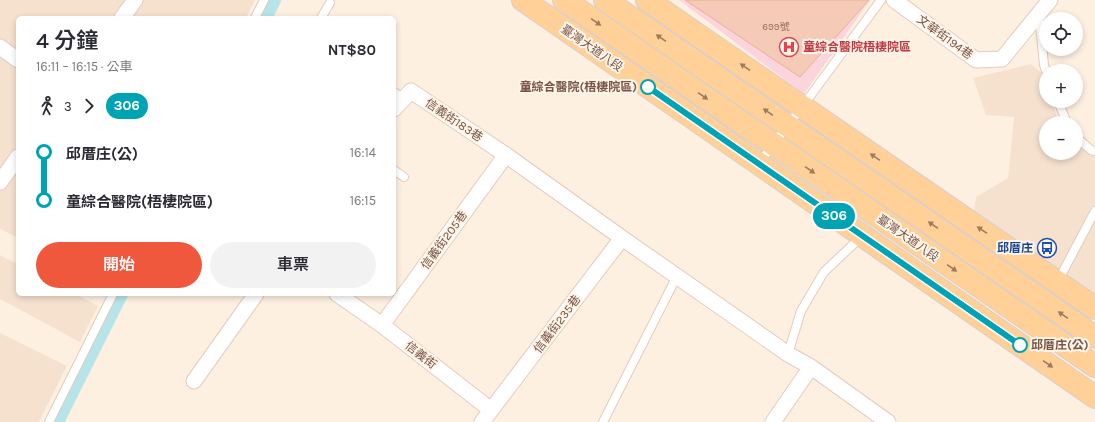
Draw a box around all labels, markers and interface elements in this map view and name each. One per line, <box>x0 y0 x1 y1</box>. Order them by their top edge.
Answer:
street label: 文華街194巷 <box>914 12 976 62</box>
map controls <box>1039 12 1083 160</box>
button: locate <box>1039 12 1083 56</box>
one-way arrow <box>591 18 601 26</box>
house number: 699號 <box>762 21 790 33</box>
street label: 臺灣大道八段 <box>558 22 626 74</box>
text: 4 分鐘 <box>36 28 98 54</box>
one-way arrow <box>656 34 666 42</box>
hospital icon: 童綜合醫院梧棲院區 <box>778 36 800 58</box>
place label: 童綜合醫院梧棲院區 <box>803 40 911 54</box>
text: NT$80 <box>328 41 376 59</box>
text: 16:11 – 16:15 · 公車 <box>36 59 133 74</box>
one-way arrow <box>740 63 750 71</box>
button: + <box>1039 64 1083 108</box>
marker: 童綜合醫院(梧棲院區) <box>640 79 656 95</box>
place label: 童綜合醫院(梧棲院區) <box>519 80 637 94</box>
one-way arrow <box>698 92 708 100</box>
icon: walk <box>36 95 58 117</box>
icon: forward <box>78 95 100 117</box>
street label: 信義街183巷 <box>423 96 485 144</box>
text: 306 <box>114 97 140 114</box>
text: 3 <box>64 99 72 114</box>
one-way arrow <box>763 108 773 116</box>
button: − <box>1039 116 1083 160</box>
text: 邱厝庄(公) <box>66 145 138 163</box>
text: 16:14 <box>350 145 376 160</box>
one-way arrow <box>870 153 880 161</box>
one-way arrow <box>805 166 815 174</box>
text: 童綜合醫院(梧棲院區) <box>66 193 213 211</box>
text: 16:15 <box>350 193 376 208</box>
line badge: 306 <box>811 203 857 229</box>
text: 306 <box>821 207 847 224</box>
street label: 信義街205巷 <box>418 208 470 272</box>
street label: 臺灣大道八段 <box>874 212 942 264</box>
one-way arrow <box>928 221 938 229</box>
one-way arrow <box>977 226 988 234</box>
bus stop icon: 邱厝庄 <box>1036 237 1058 259</box>
place label: 邱厝庄 <box>997 241 1033 255</box>
button: 開始 <box>36 242 202 288</box>
button: 車票 <box>210 242 376 288</box>
one-way arrow <box>946 264 957 272</box>
street label: 信義街235巷 <box>531 292 583 356</box>
one-way arrow <box>1058 311 1068 319</box>
marker: 邱厝庄(公) <box>1012 337 1028 353</box>
street label: 信義街 <box>403 338 439 372</box>
place label: 邱厝庄(公) <box>1031 338 1089 352</box>
one-way arrow <box>1043 360 1053 368</box>

